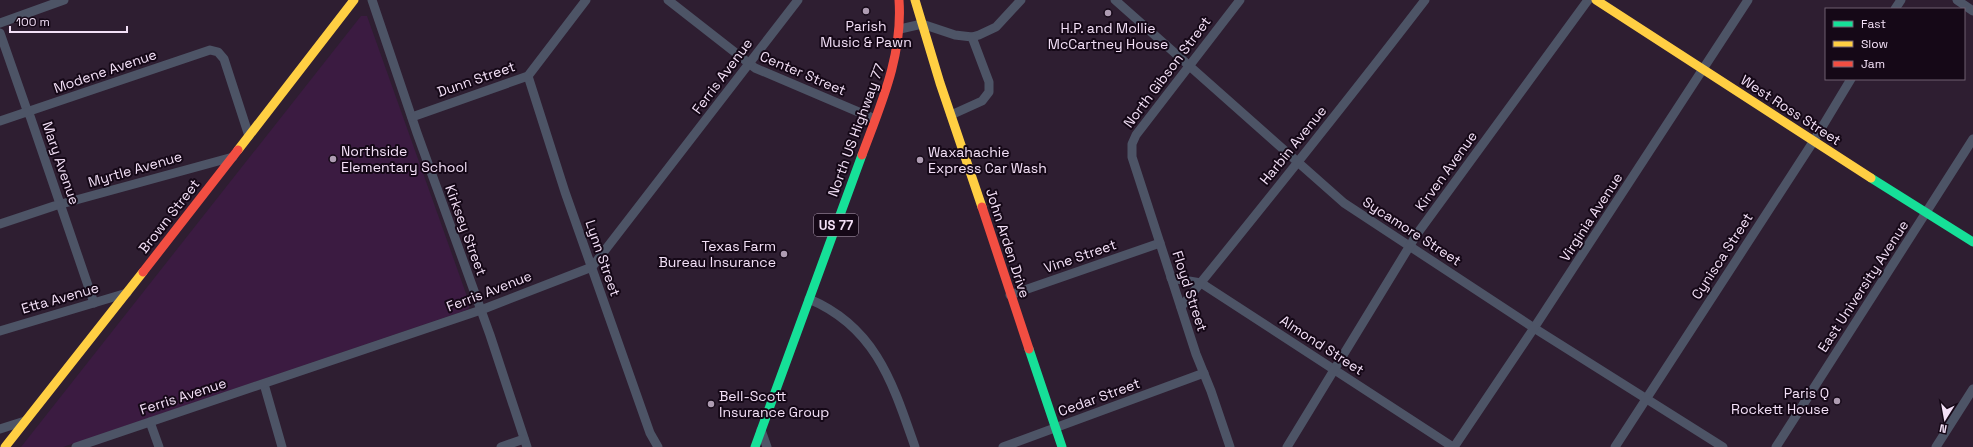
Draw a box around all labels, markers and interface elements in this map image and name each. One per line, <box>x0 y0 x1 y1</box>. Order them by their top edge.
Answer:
marker: Parish Music & Pawn <box>861 6 871 16</box>
scale bar <box>10 8 127 34</box>
marker: H.P. and Mollie McCartney House <box>1103 8 1113 18</box>
legend <box>1825 8 1965 80</box>
street label: North Gibson Street <box>1119 13 1215 131</box>
text: 100 m <box>16 14 50 30</box>
text: Fast <box>1861 16 1886 32</box>
place label: Parish Music & Pawn <box>820 17 912 51</box>
place label: H.P. and Mollie McCartney House <box>1048 19 1168 53</box>
street label: Ferris Avenue <box>688 35 756 117</box>
text: Slow <box>1861 36 1888 52</box>
street label: Modene Avenue <box>51 45 159 97</box>
street label: Center Street <box>757 47 849 99</box>
text: Jam <box>1861 56 1885 72</box>
street label: Dunn Street <box>435 57 517 101</box>
street label: North US Highway 77 <box>824 61 889 199</box>
street label: West Ross Street <box>1737 71 1845 149</box>
street label: Harbin Avenue <box>1256 102 1330 188</box>
street label: Mary Avenue <box>38 119 84 207</box>
street label: Kirven Avenue <box>1411 128 1481 214</box>
place label: Northside Elementary School <box>341 142 467 176</box>
place label: Waxahachie Express Car Wash <box>928 143 1047 177</box>
street label: Myrtle Avenue <box>86 147 184 191</box>
marker: Northside Elementary School <box>328 154 338 164</box>
marker: Waxahachie Express Car Wash <box>915 155 925 165</box>
street label: Virginia Avenue <box>1556 169 1626 265</box>
street label: Brown Street <box>135 175 203 257</box>
street label: Kirksey Street <box>441 182 491 278</box>
street label: John Arden Drive <box>982 186 1034 300</box>
street label: Sycamore Street <box>1359 192 1465 270</box>
street label: Cynisca Street <box>1687 209 1757 303</box>
road number: US 77 <box>814 214 858 236</box>
street label: Lynn Street <box>582 217 624 299</box>
street label: East University Avenue <box>1814 217 1912 355</box>
street label: Vine Street <box>1041 235 1119 277</box>
place label: Texas Farm Bureau Insurance <box>659 237 776 271</box>
street label: Floyd Street <box>1169 248 1211 334</box>
marker: Texas Farm Bureau Insurance <box>779 249 789 259</box>
street label: Ferris Avenue <box>444 266 534 316</box>
street label: Etta Avenue <box>19 278 101 318</box>
street label: Almond Street <box>1276 311 1368 379</box>
street label: Ferris Avenue <box>137 374 229 418</box>
street label: Cedar Street <box>1056 374 1142 420</box>
place label: Paris Q Rockett House <box>1731 384 1829 418</box>
place label: Bell-Scott Insurance Group <box>719 387 829 421</box>
marker: Paris Q Rockett House <box>1832 396 1842 406</box>
marker: Bell-Scott Insurance Group <box>706 399 716 409</box>
north arrow <box>1925 399 1965 439</box>
text: N <box>1938 421 1948 436</box>

